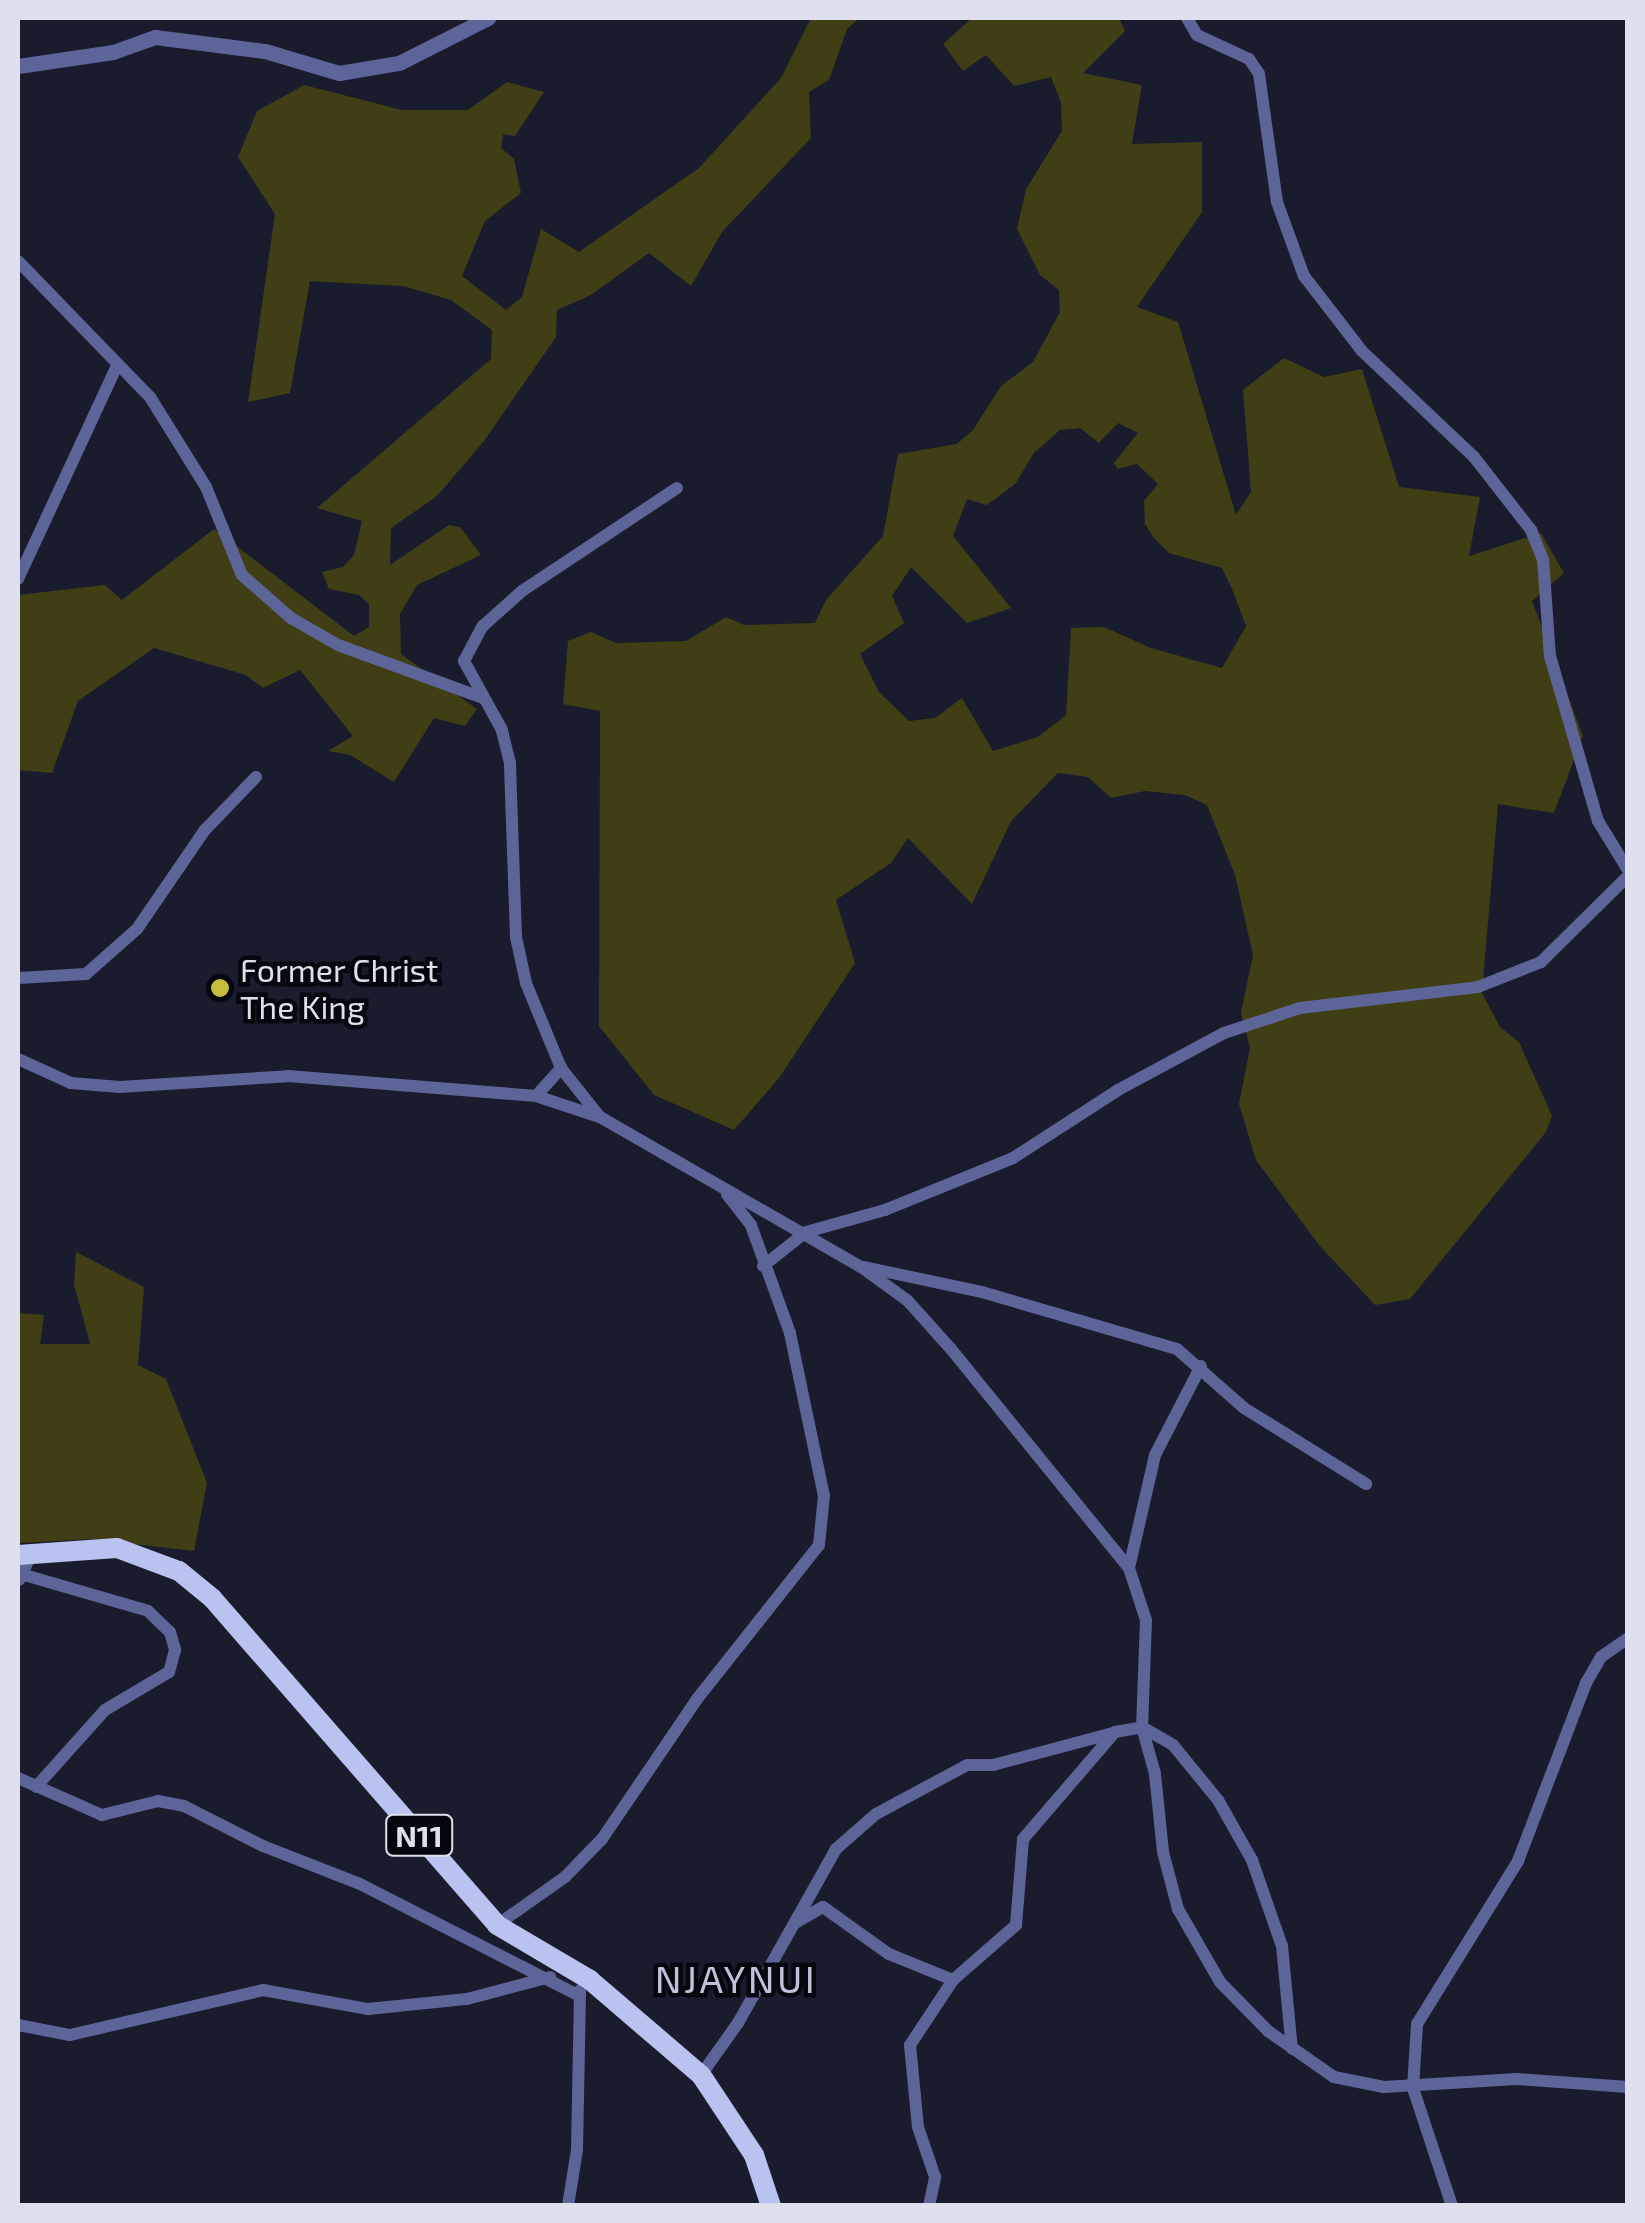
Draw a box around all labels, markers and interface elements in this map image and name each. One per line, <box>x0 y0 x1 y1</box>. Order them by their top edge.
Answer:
place label: Former Christ The King <box>240 951 439 1026</box>
marker: Former Christ The King <box>209 977 231 999</box>
road number: N11 <box>384 1810 454 1860</box>
district label: NJAYNUI <box>655 1956 817 2002</box>

